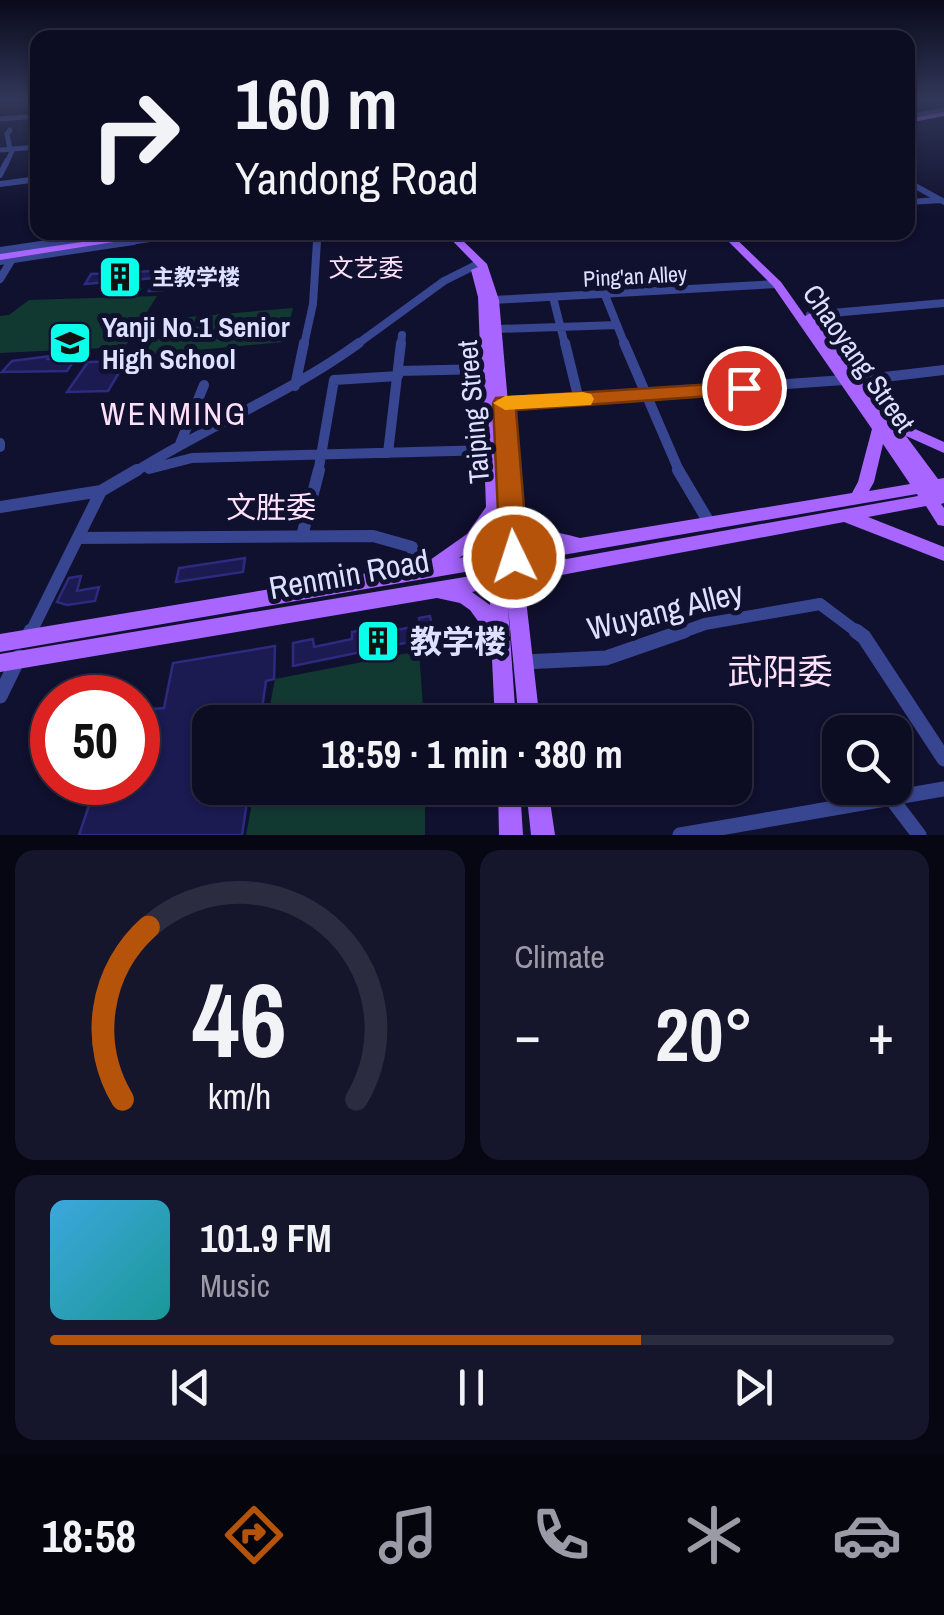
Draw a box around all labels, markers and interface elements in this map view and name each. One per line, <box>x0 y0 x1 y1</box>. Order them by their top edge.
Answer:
text: 160 m <box>235 57 398 151</box>
icon: right <box>70 70 200 200</box>
text: Yandong Road <box>235 147 479 208</box>
district label: 文艺委 <box>328 251 404 285</box>
building icon: 主教学楼 <box>97 254 143 300</box>
street label: Ping'an Alley <box>582 258 688 294</box>
place label: 主教学楼 <box>152 262 240 292</box>
street label: Chaoyang Street <box>794 277 924 439</box>
place label: Yanji No.1 Senior High School <box>102 308 290 378</box>
school or university icon: Yanji No.1 Senior High School <box>47 320 93 366</box>
street label: Taiping Street <box>448 339 498 485</box>
pin <box>702 346 787 431</box>
icon: arrive <box>717 361 772 416</box>
district label: WENMING <box>100 392 248 435</box>
district label: 文胜委 <box>226 487 316 527</box>
position arrow <box>462 505 566 609</box>
street label: Renmin Road <box>266 539 432 609</box>
street label: Wuyang Alley <box>583 570 747 650</box>
building icon: 教学楼 <box>355 618 401 664</box>
place label: 教学楼 <box>410 620 506 663</box>
district label: 武阳委 <box>727 648 833 695</box>
speed limit sign: 50 <box>30 675 160 805</box>
map controls <box>822 715 912 805</box>
button: search <box>822 715 912 805</box>
text: 18:59 · 1 min · 380 m <box>321 729 623 780</box>
text: Climate <box>515 935 605 978</box>
text: 46 <box>192 949 287 1089</box>
text: 20° <box>655 983 753 1084</box>
text: − <box>515 997 541 1071</box>
text: + <box>868 997 894 1071</box>
text: km/h <box>208 1072 272 1120</box>
text: 101.9 FM <box>200 1213 332 1264</box>
text: Music <box>200 1264 270 1307</box>
icon: previous <box>163 1360 218 1415</box>
icon: pause <box>444 1360 499 1415</box>
icon: next <box>726 1360 781 1415</box>
icon: directions <box>219 1500 289 1570</box>
icon: music <box>373 1500 443 1570</box>
icon: phone <box>526 1500 596 1570</box>
icon: climate <box>679 1500 749 1570</box>
icon: car <box>832 1500 902 1570</box>
text: 18:58 <box>42 1505 136 1566</box>

